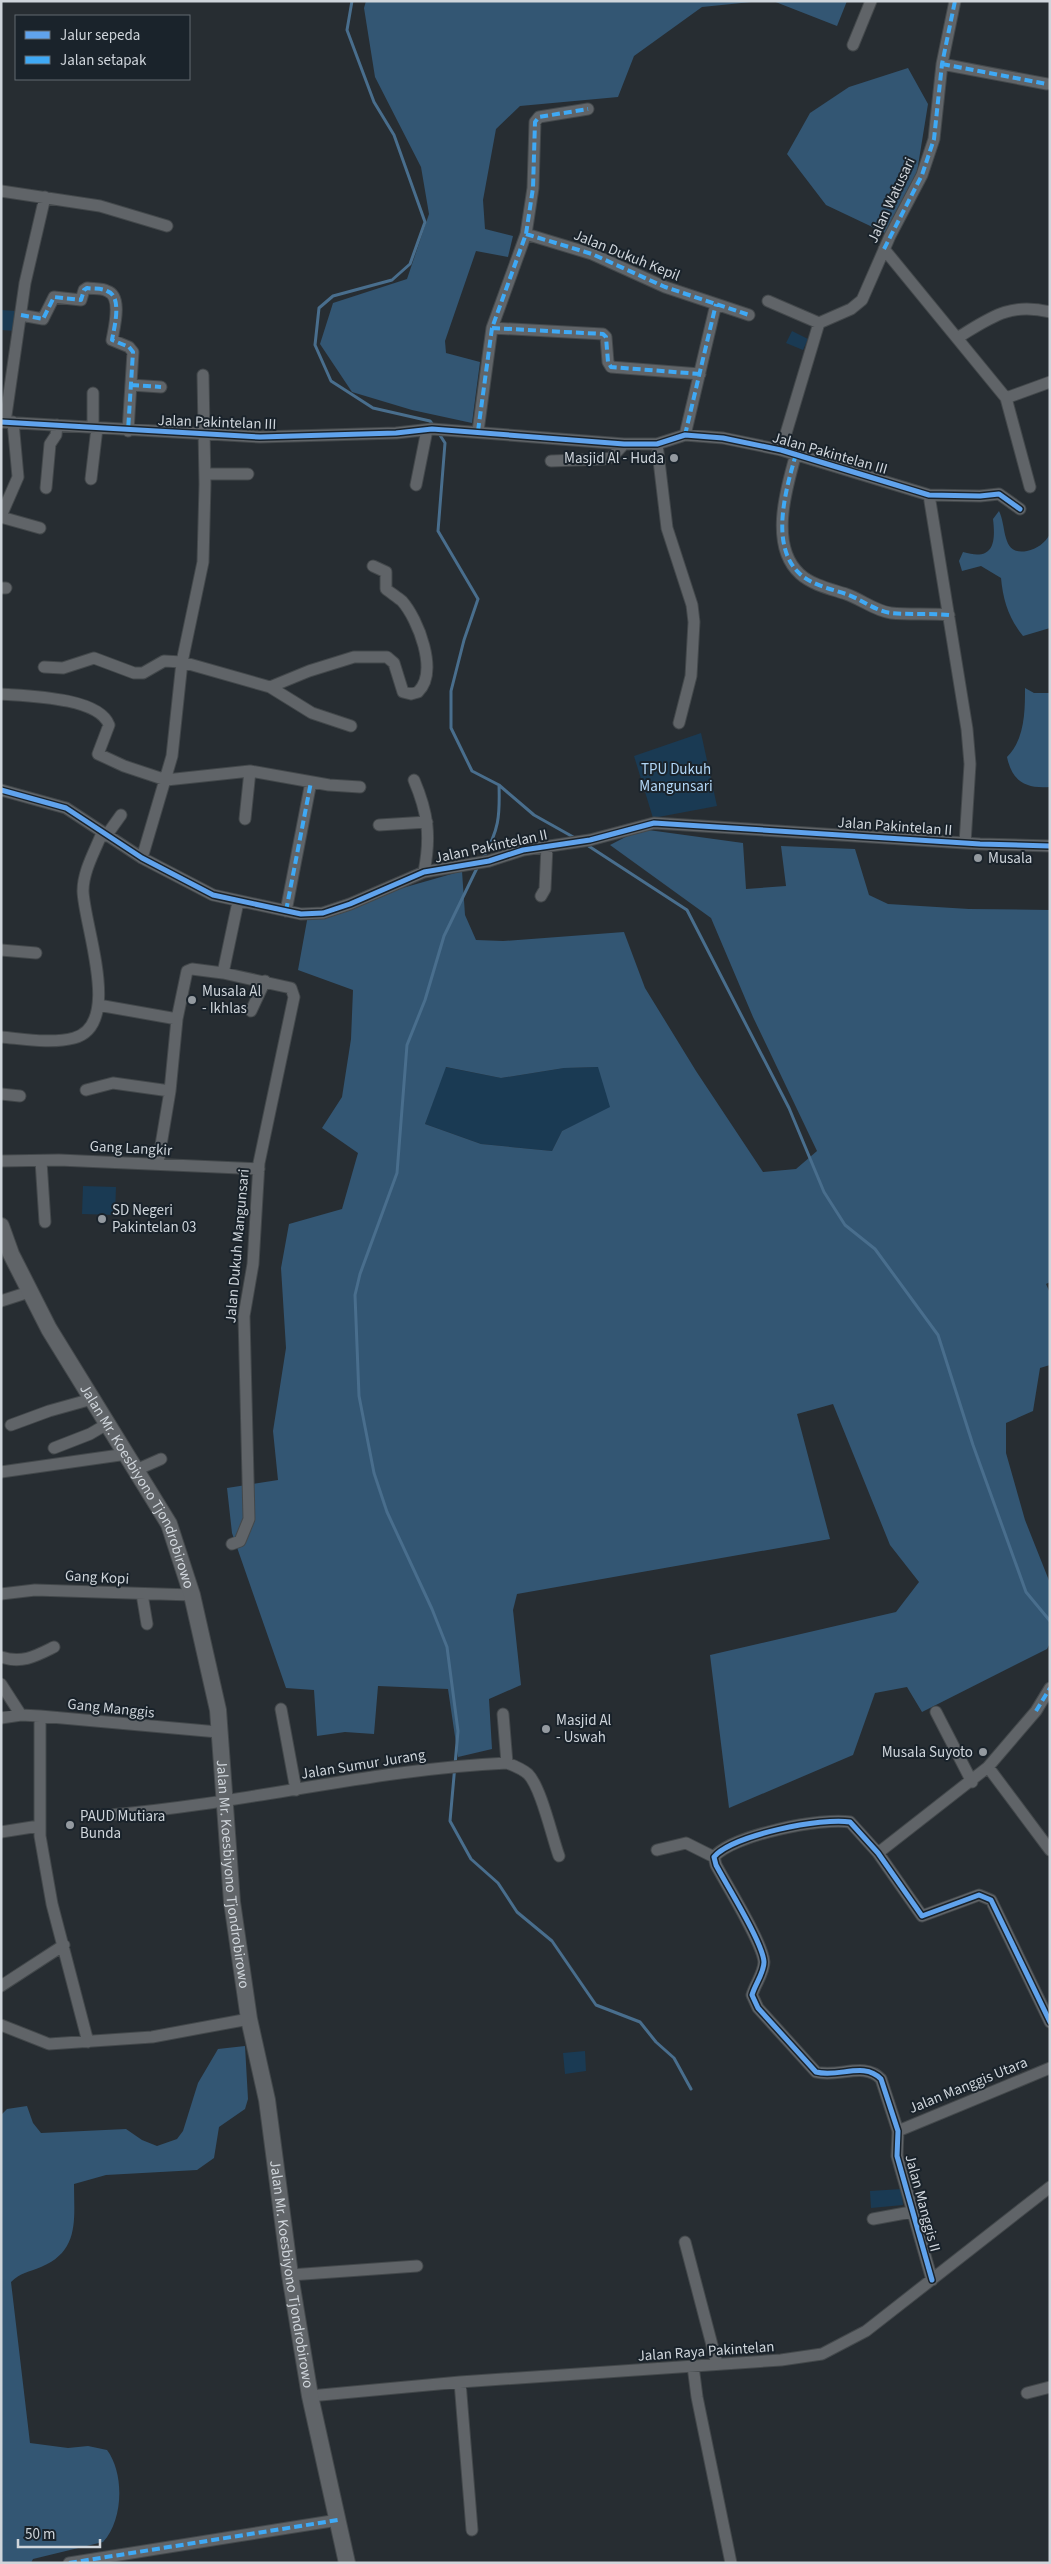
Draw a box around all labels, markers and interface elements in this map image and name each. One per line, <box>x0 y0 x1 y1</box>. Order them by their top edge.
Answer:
legend <box>15 15 190 80</box>
text: Jalur sepeda <box>60 25 140 46</box>
text: Jalan setapak <box>60 50 147 71</box>
street label: Jalan Watusari <box>862 154 920 246</box>
street label: Jalan Dukuh Kepil <box>570 225 683 286</box>
street label: Jalan Pakintelan III <box>157 410 277 435</box>
street label: Jalan Pakintelan III <box>770 427 890 480</box>
place label: Masjid Al - Huda <box>564 448 664 469</box>
marker: Masjid Al - Huda <box>668 452 680 464</box>
park label: TPU Dukuh Mangunsari <box>639 759 713 797</box>
street label: Jalan Pakintelan II <box>837 812 953 841</box>
street label: Jalan Pakintelan II <box>433 824 549 869</box>
place label: Musala <box>988 848 1032 869</box>
marker: Musala <box>972 852 984 864</box>
place label: Musala Al - Ikhlas <box>202 981 261 1019</box>
marker: Musala Al - Ikhlas <box>186 994 198 1006</box>
street label: Gang Langkir <box>89 1136 174 1161</box>
street label: Jalan Dukuh Mangunsari <box>220 1168 255 1324</box>
place label: SD Negeri Pakintelan 03 <box>112 1200 197 1238</box>
marker: SD Negeri Pakintelan 03 <box>96 1213 108 1225</box>
street label: Jalan Mr. Koesbiyono Tjondrobirowo <box>74 1380 199 1591</box>
street label: Gang Kopi <box>64 1565 130 1590</box>
street label: Gang Manggis <box>66 1693 155 1724</box>
place label: Masjid Al - Uswah <box>556 1710 612 1748</box>
marker: Masjid Al - Uswah <box>540 1723 552 1735</box>
place label: Musala Suyoto <box>882 1742 973 1763</box>
street label: Jalan Sumur Jurang <box>299 1744 427 1785</box>
marker: Musala Suyoto <box>977 1746 989 1758</box>
street label: Jalan Mr. Koesbiyono Tjondrobirowo <box>211 1759 254 1990</box>
place label: PAUD Mutiara Bunda <box>80 1806 165 1844</box>
marker: PAUD Mutiara Bunda <box>64 1819 76 1831</box>
street label: Jalan Manggis Utara <box>906 2052 1031 2119</box>
street label: Jalan Manggis II <box>899 2152 946 2254</box>
street label: Jalan Mr. Koesbiyono Tjondrobirowo <box>264 2159 319 2390</box>
street label: Jalan Raya Pakintelan <box>637 2336 775 2367</box>
scale bar <box>18 2516 100 2548</box>
text: 50 m <box>25 2524 55 2545</box>

